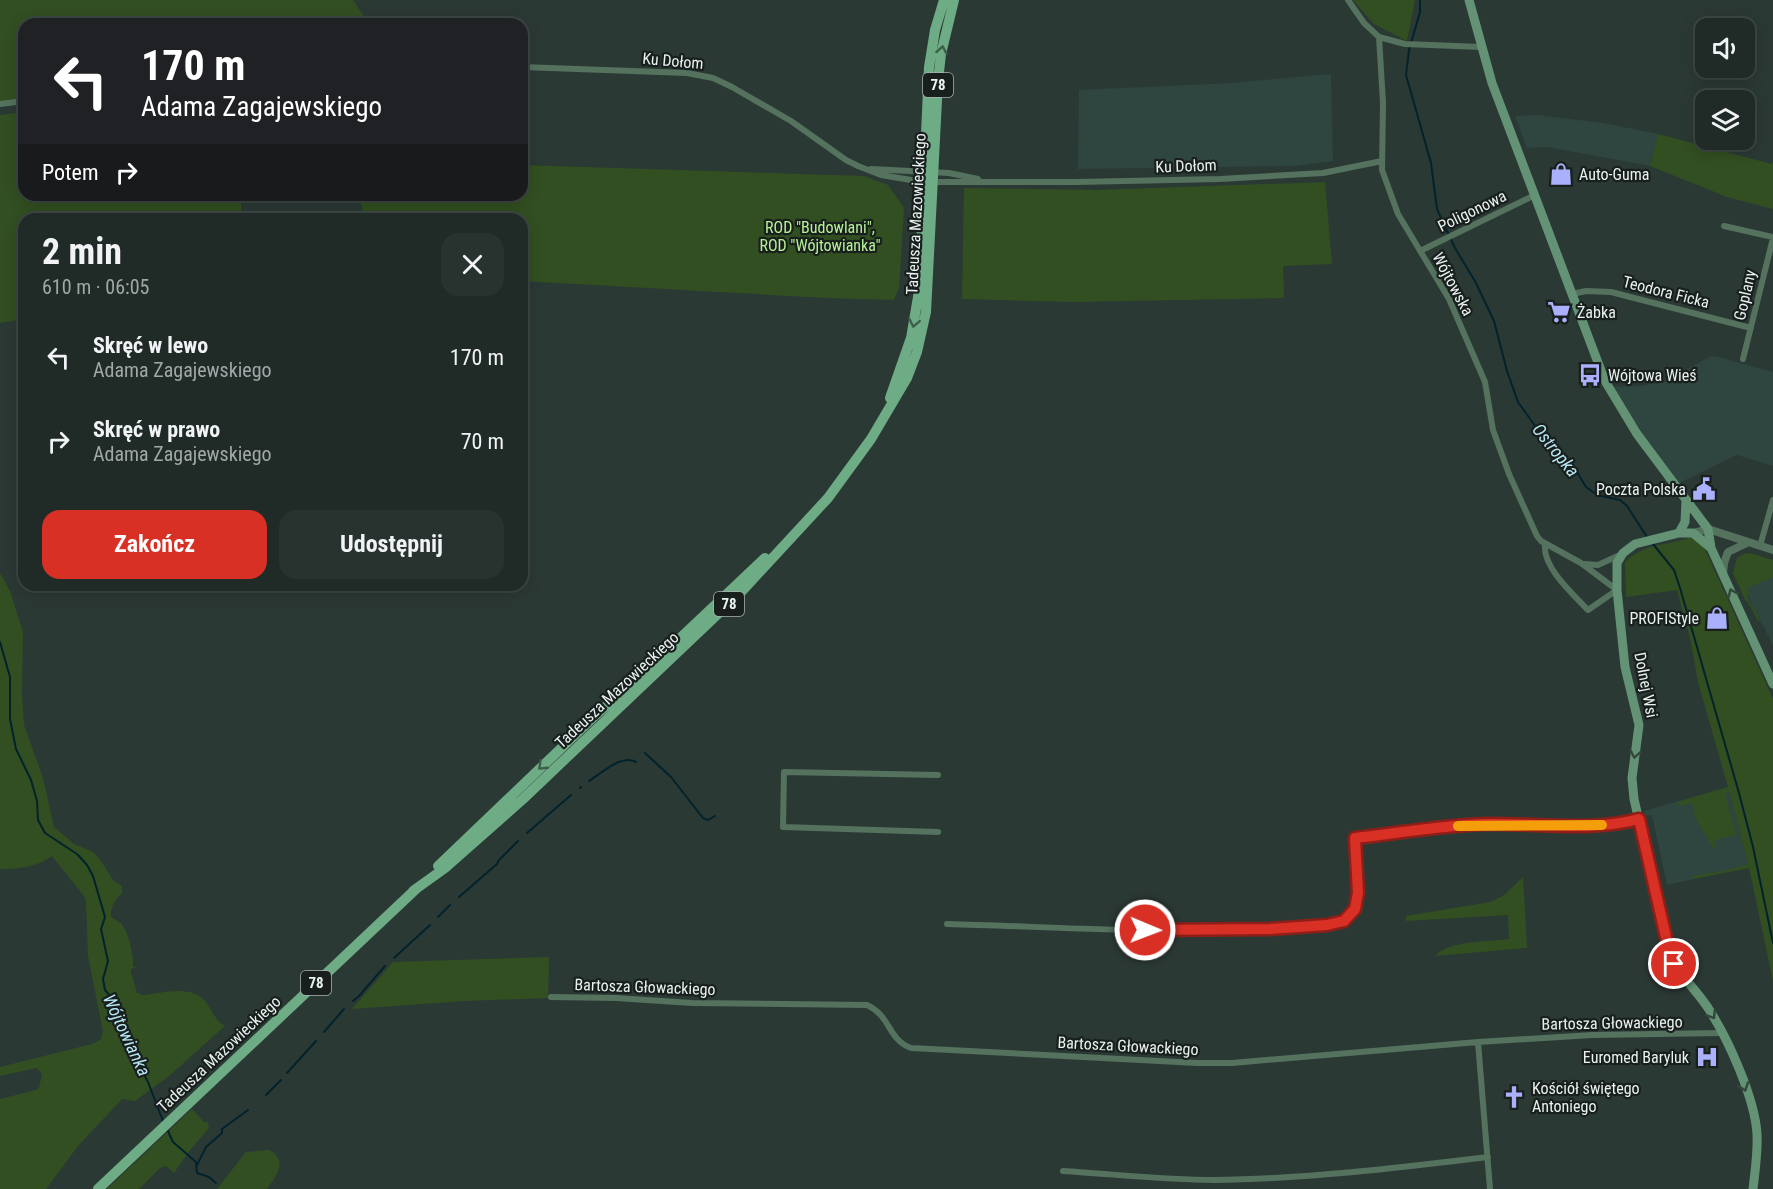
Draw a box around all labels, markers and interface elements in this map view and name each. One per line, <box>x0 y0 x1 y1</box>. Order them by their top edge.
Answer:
map controls <box>1695 18 1755 150</box>
button: sound <box>1695 18 1755 78</box>
text: 170 m <box>141 41 246 90</box>
icon: left <box>42 42 120 120</box>
one-way arrow <box>935 46 948 56</box>
street label: Ku Dołom <box>642 49 704 73</box>
road number: 78 <box>923 73 953 97</box>
button: layers <box>1695 90 1755 150</box>
text: Adama Zagajewskiego <box>141 91 382 123</box>
street label: Tadeusza Mazowieckiego <box>902 133 930 295</box>
street label: Ku Dołom <box>1155 155 1217 177</box>
icon: right <box>110 156 143 189</box>
text: Potem <box>42 160 98 185</box>
shop icon: Auto-Guma <box>1548 161 1574 187</box>
place label: Auto-Guma <box>1579 165 1649 184</box>
street label: Poligonowa <box>1435 186 1509 236</box>
park label: ROD "Budowlani", ROD "Wójtowianka" <box>759 218 881 255</box>
text: 2 min <box>42 231 122 273</box>
button: close <box>441 233 504 296</box>
street label: Wójtowska <box>1428 249 1478 319</box>
street label: Goplany <box>1730 268 1760 322</box>
street label: Teodora Ficka <box>1621 272 1711 312</box>
text: 610 m · 06:05 <box>42 275 149 299</box>
supermarket icon: Żabka <box>1546 299 1572 325</box>
place label: Żabka <box>1577 303 1616 322</box>
one-way arrow <box>908 318 921 328</box>
text: Skręć w lewo <box>93 333 208 358</box>
icon: left <box>42 341 75 374</box>
text: 170 m <box>450 345 504 370</box>
text: Adama Zagajewskiego <box>93 358 272 382</box>
bus stop icon: Wójtowa Wieś <box>1577 362 1603 388</box>
place label: Wójtowa Wieś <box>1608 366 1697 385</box>
text: Skręć w prawo <box>93 417 220 442</box>
water label: Ostropka <box>1528 419 1584 481</box>
icon: right <box>42 425 75 458</box>
text: 70 m <box>461 429 504 454</box>
text: Adama Zagajewskiego <box>93 442 272 466</box>
public building icon: Poczta Polska <box>1691 476 1717 502</box>
place label: Poczta Polska <box>1596 480 1686 499</box>
button: Zakończ <box>42 510 267 579</box>
button: Udostępnij <box>279 510 504 579</box>
one-way arrow <box>1727 589 1739 600</box>
road number: 78 <box>714 592 744 616</box>
shop icon: PROFIStyle <box>1704 605 1730 631</box>
place label: PROFIStyle <box>1629 609 1699 628</box>
street label: Tadeusza Mazowieckiego <box>551 628 683 752</box>
street label: Dolnej Wsi <box>1630 651 1662 719</box>
one-way arrow <box>1629 749 1642 759</box>
one-way arrow <box>539 758 550 769</box>
position arrow <box>1113 898 1177 962</box>
pin <box>1648 938 1699 989</box>
icon: arrive <box>1657 947 1690 980</box>
road number: 78 <box>301 971 331 995</box>
street label: Bartosza Głowackiego <box>574 975 716 999</box>
water label: Wójtowianka <box>99 991 155 1079</box>
street label: Tadeusza Mazowieckiego <box>153 992 285 1116</box>
one-way arrow <box>1705 1009 1717 1019</box>
street label: Bartosza Głowackiego <box>1541 1012 1683 1034</box>
street label: Bartosza Głowackiego <box>1057 1033 1199 1059</box>
hospital icon: Euromed Baryluk <box>1694 1044 1720 1070</box>
place label: Euromed Baryluk <box>1583 1048 1690 1067</box>
place label: Kościół świętego Antoniego <box>1532 1079 1640 1116</box>
one-way arrow <box>1737 1081 1750 1092</box>
church icon: Kościół świętego Antoniego <box>1501 1084 1527 1110</box>

